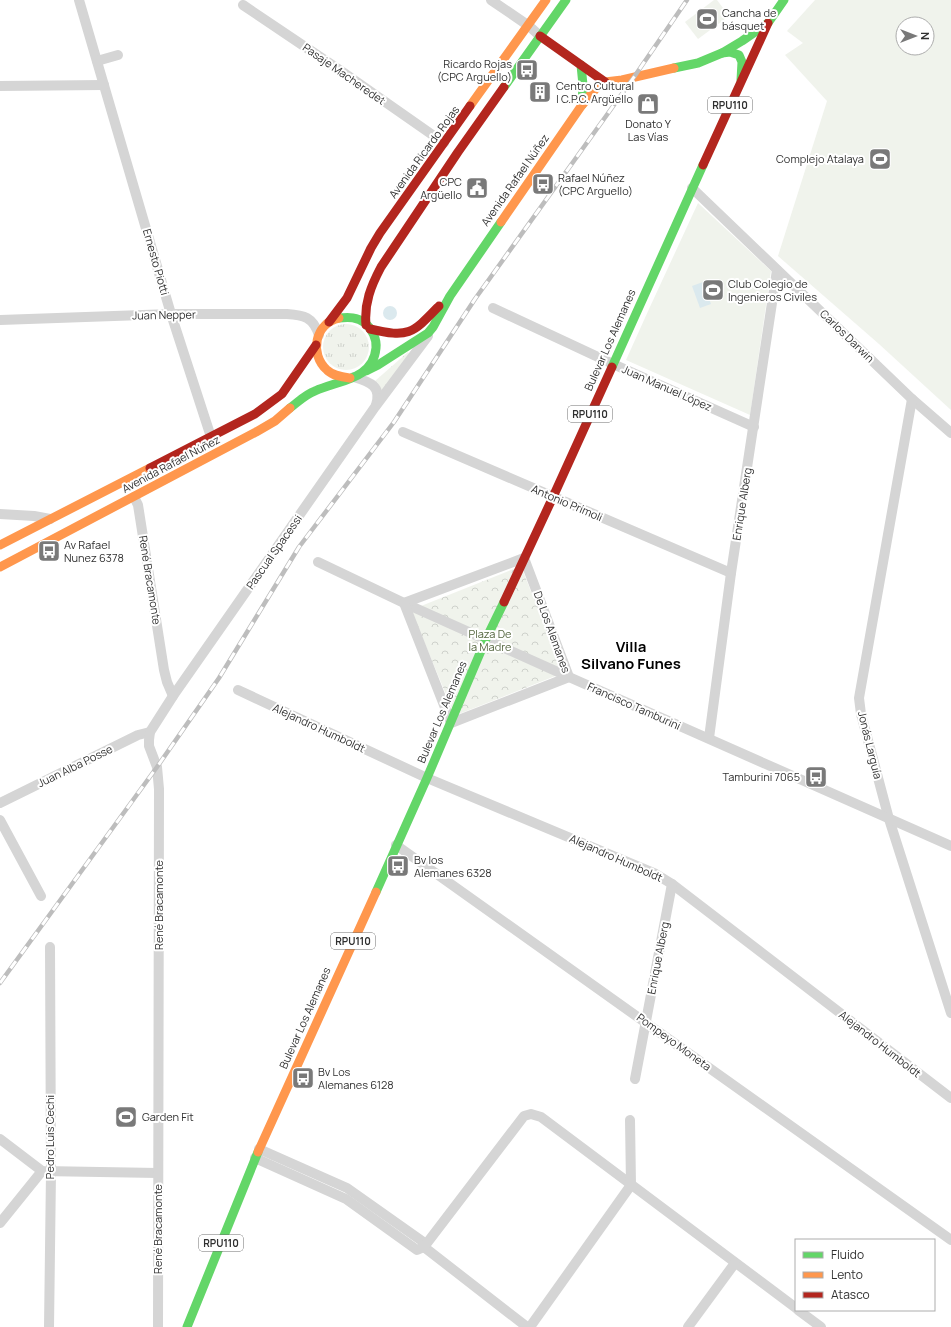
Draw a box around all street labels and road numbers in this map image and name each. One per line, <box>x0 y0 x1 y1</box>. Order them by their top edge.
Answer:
street label: Pasaje Macheredet <box>300 39 389 108</box>
road number: RPU110 <box>708 97 752 113</box>
street label: Avenida Ricardo Rojas <box>385 102 462 201</box>
street label: Avenida Rafael Núñez <box>477 131 552 229</box>
street label: Ernesto Piotti <box>140 227 173 297</box>
street label: Bulevar Los Alemanes <box>580 286 639 393</box>
street label: Juan Nepper <box>132 306 196 323</box>
street label: Carlos Darwin <box>817 306 878 365</box>
street label: Juan Manuel López <box>620 361 715 414</box>
road number: RPU110 <box>568 406 612 422</box>
street label: Avenida Rafael Núñez <box>119 431 223 496</box>
street label: Enrique Alberg <box>728 466 755 542</box>
street label: Antonio Prímoli <box>529 481 605 524</box>
street label: Pascual Spacessi <box>242 512 305 592</box>
street label: René Bracamonte <box>136 534 165 626</box>
street label: De Los Alemanes <box>531 589 574 675</box>
street label: Bulevar Los Alemanes <box>413 658 470 765</box>
street label: Francisco Tamburini <box>585 678 683 733</box>
street label: Alejandro Humboldt <box>271 700 368 756</box>
street label: Jonás Larguía <box>855 709 886 780</box>
street label: Juan Alba Posse <box>35 741 115 790</box>
street label: Alejandro Humboldt <box>567 830 665 885</box>
street label: René Bracamonte <box>151 859 166 950</box>
street label: Enrique Alberg <box>643 920 672 996</box>
road number: RPU110 <box>331 933 375 949</box>
street label: Bulevar Los Alemanes <box>275 964 334 1071</box>
street label: Alejandro Humboldt <box>836 1007 924 1080</box>
street label: Pompeyo Moneta <box>634 1009 715 1074</box>
street label: Pedro Luis Cechi <box>42 1095 57 1179</box>
street label: René Bracamonte <box>150 1183 165 1274</box>
road number: RPU110 <box>199 1235 243 1251</box>

